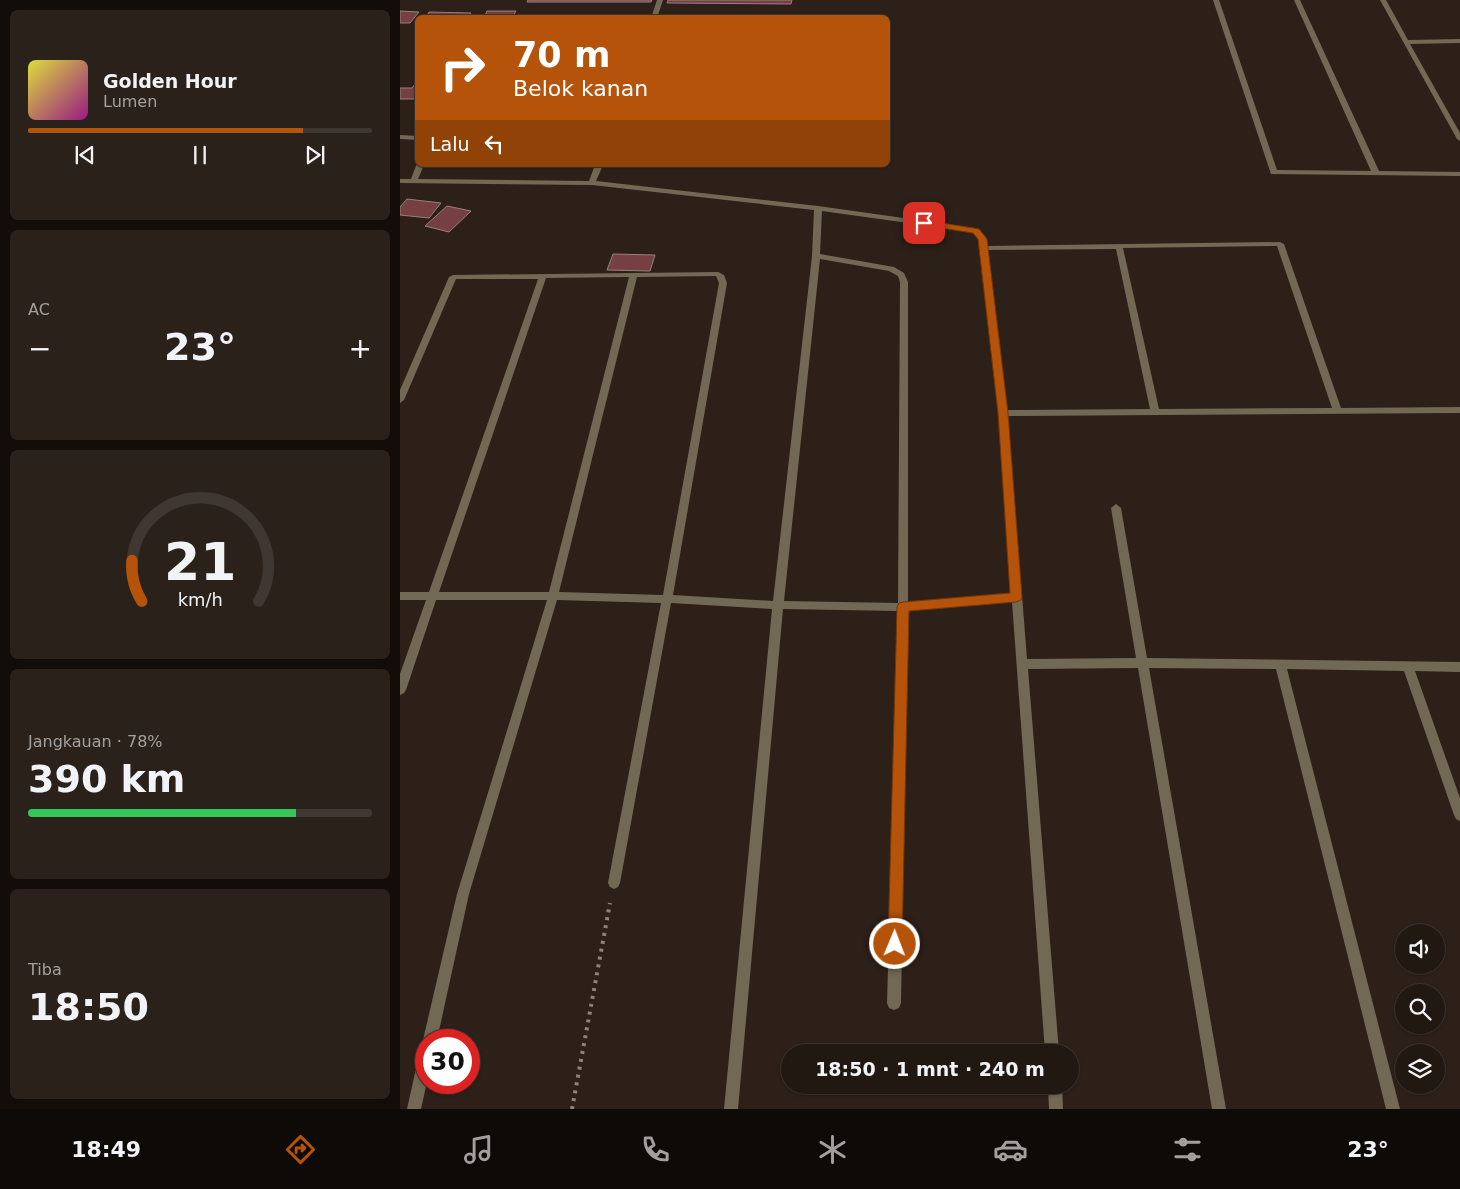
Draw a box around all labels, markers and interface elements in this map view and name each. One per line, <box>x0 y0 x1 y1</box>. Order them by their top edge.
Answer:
icon: right <box>430 35 495 100</box>
text: 70 m <box>513 35 610 75</box>
text: Golden Hour <box>103 70 237 92</box>
text: Belok kanan <box>513 76 648 101</box>
text: Lumen <box>103 92 157 111</box>
icon: left <box>480 130 508 158</box>
text: Lalu <box>430 133 470 155</box>
icon: previous <box>71 141 99 169</box>
icon: pause <box>186 141 214 169</box>
icon: next <box>301 141 329 169</box>
pin <box>903 202 945 244</box>
icon: arrive <box>910 209 938 237</box>
text: AC <box>28 300 50 319</box>
text: 23° <box>164 325 236 369</box>
text: − <box>28 332 51 365</box>
text: + <box>349 332 372 365</box>
text: 21 <box>164 532 236 592</box>
text: km/h <box>177 589 223 610</box>
text: Jangkauan · 78% <box>28 732 163 751</box>
text: 390 km <box>28 757 185 801</box>
position arrow <box>868 917 920 969</box>
map controls <box>1395 924 1445 1094</box>
button: sound <box>1395 924 1445 974</box>
text: Tiba <box>28 960 62 979</box>
button: search <box>1395 984 1445 1034</box>
text: 18:50 <box>28 985 149 1029</box>
speed limit sign: 30 <box>415 1029 480 1094</box>
button: layers <box>1395 1044 1445 1094</box>
text: 18:50 · 1 mnt · 240 m <box>815 1058 1045 1080</box>
icon: directions <box>283 1132 318 1167</box>
icon: music <box>461 1132 496 1167</box>
icon: phone <box>638 1132 673 1167</box>
icon: climate <box>815 1132 850 1167</box>
icon: car <box>993 1132 1028 1167</box>
icon: filters <box>1170 1132 1205 1167</box>
text: 18:49 <box>71 1137 141 1162</box>
text: 23° <box>1347 1137 1389 1162</box>

